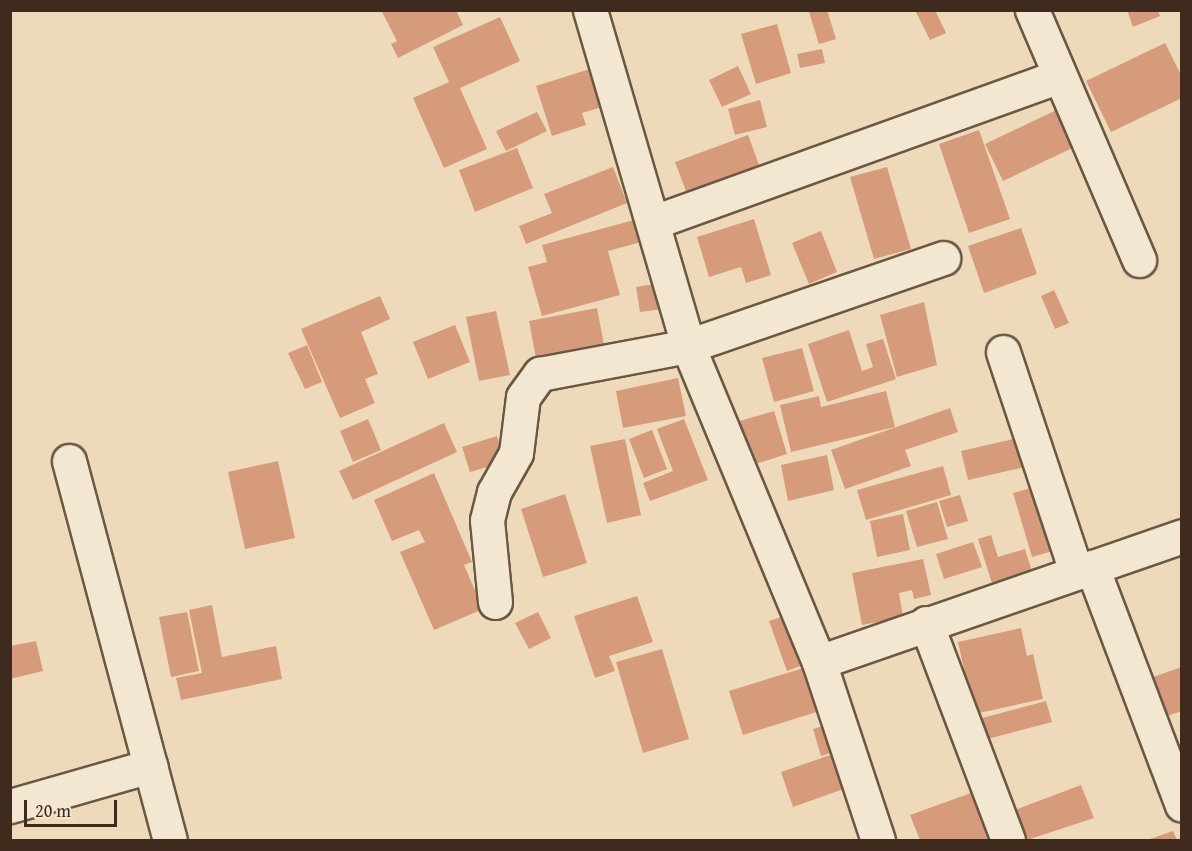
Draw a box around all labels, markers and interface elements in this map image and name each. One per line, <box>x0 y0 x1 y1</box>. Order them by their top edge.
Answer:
scale bar <box>27 788 120 826</box>
text: 20 m <box>35 797 71 824</box>

